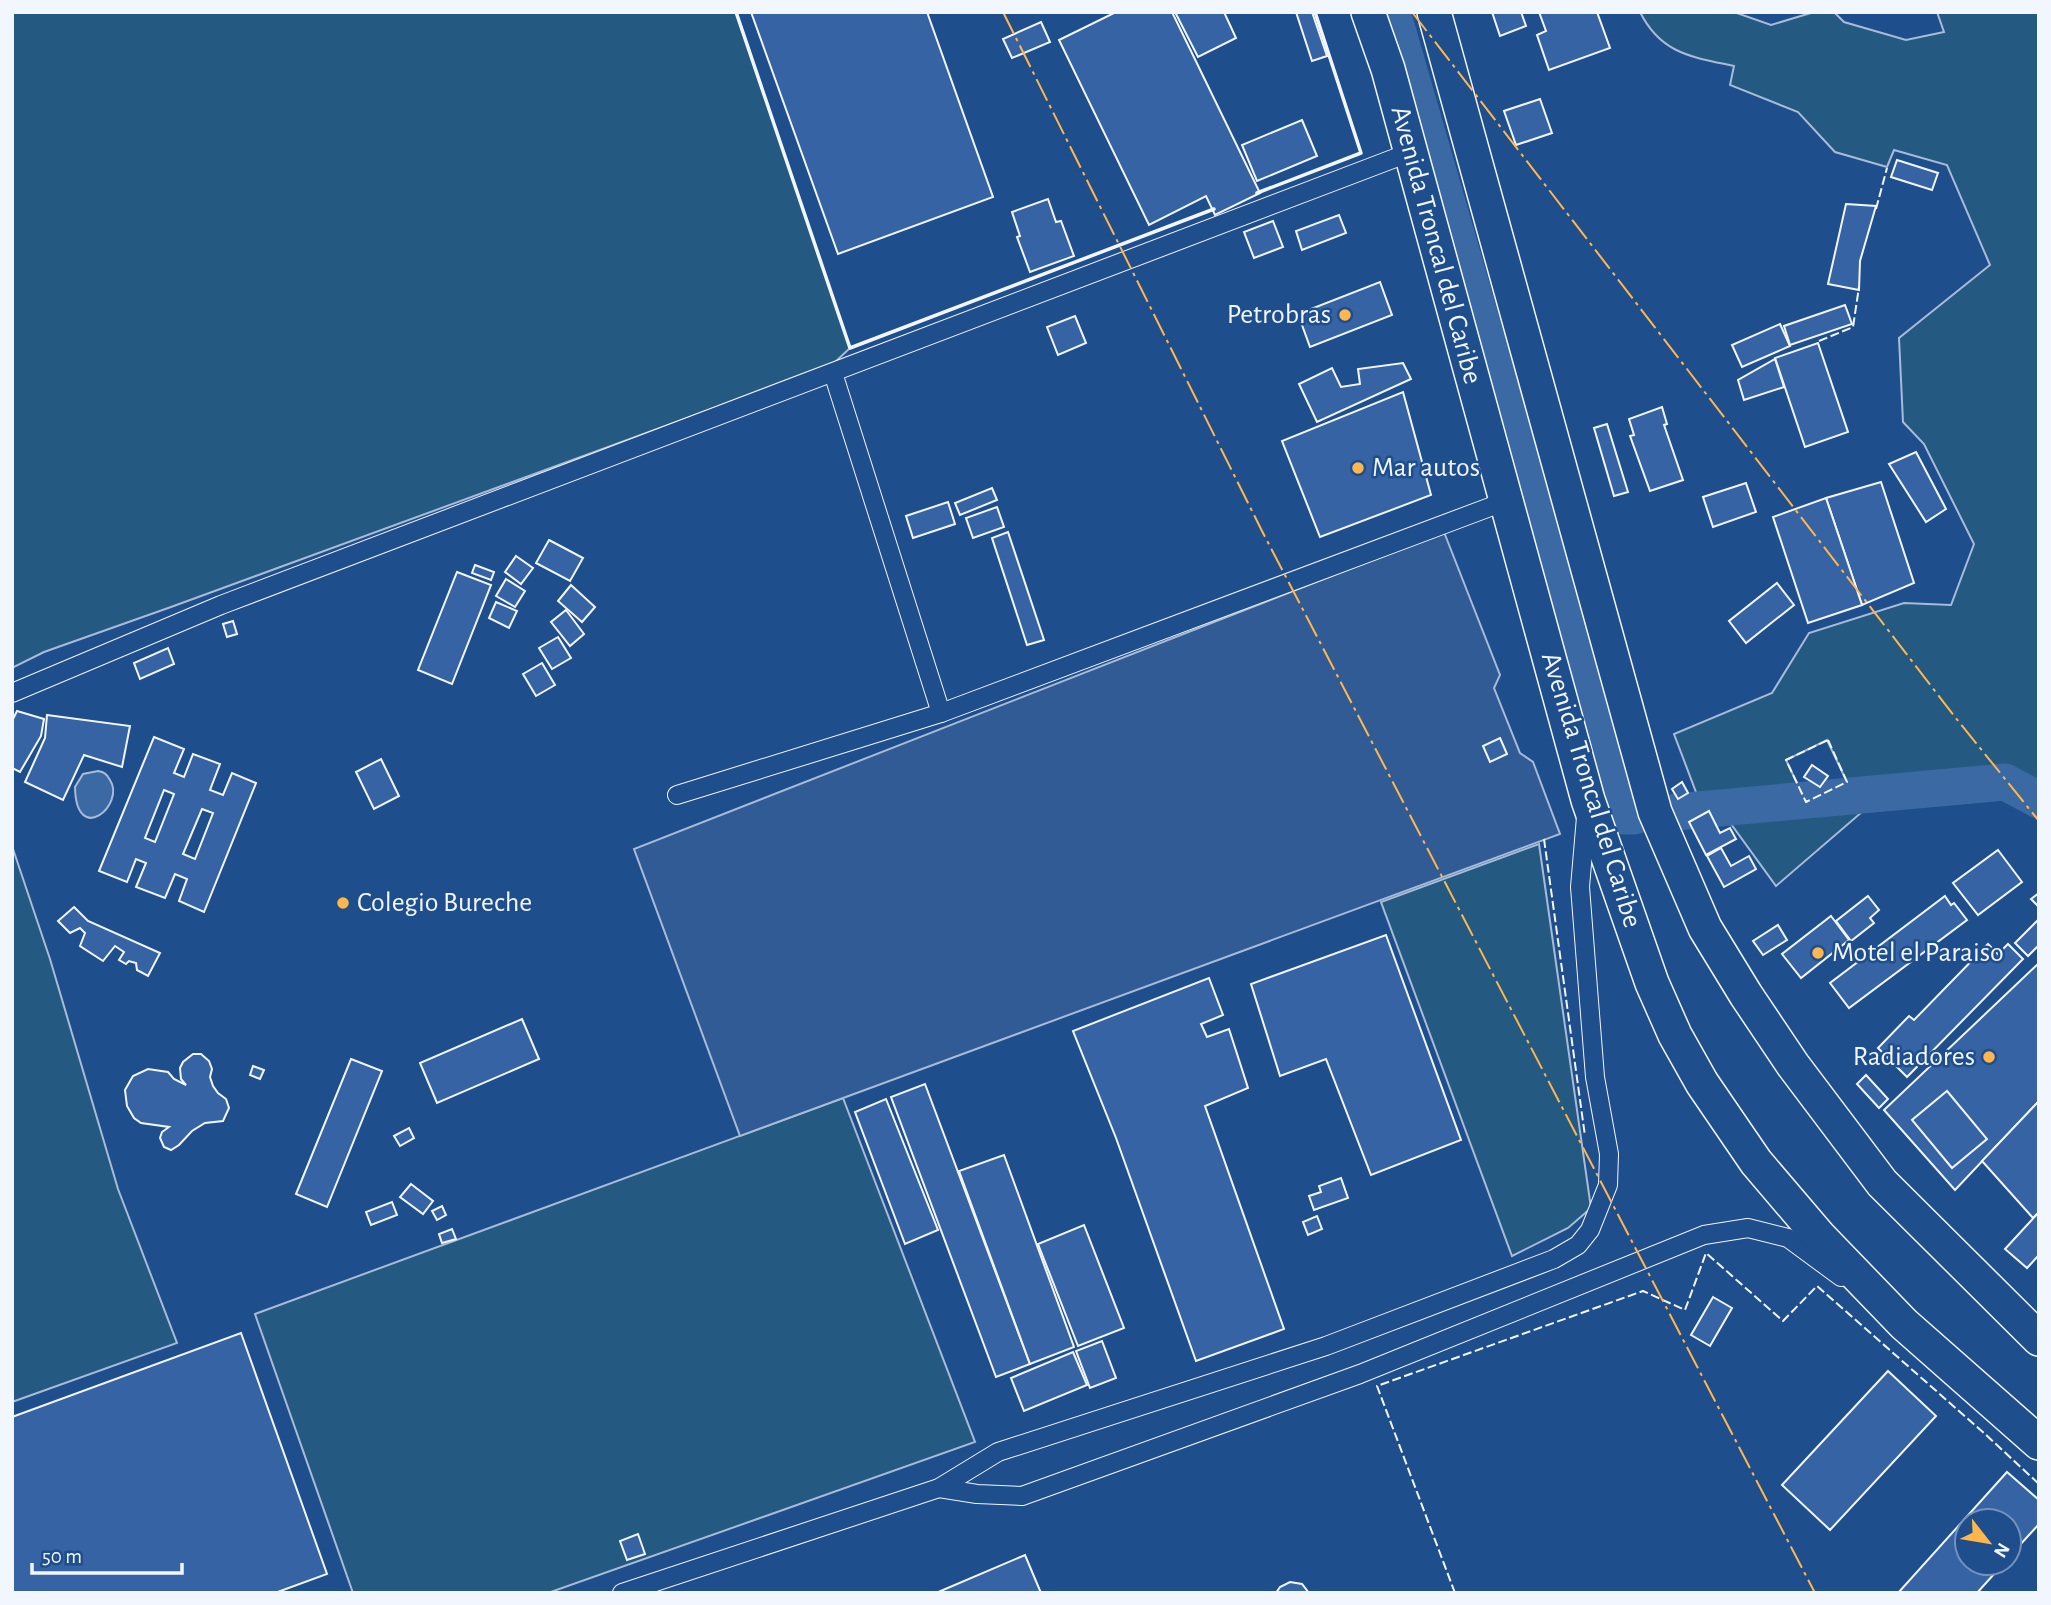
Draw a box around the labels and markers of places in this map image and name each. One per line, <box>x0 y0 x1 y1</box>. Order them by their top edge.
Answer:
place label: Petrobras <box>1227 301 1331 329</box>
marker: Petrobras <box>1337 307 1353 323</box>
place label: Mar autos <box>1372 454 1480 482</box>
marker: Mar autos <box>1350 460 1366 476</box>
place label: Colegio Bureche <box>357 889 532 917</box>
marker: Colegio Bureche <box>335 895 351 911</box>
place label: Motel el Paraiso <box>1832 939 2004 967</box>
marker: Motel el Paraiso <box>1810 945 1826 961</box>
place label: Radiadores <box>1853 1043 1975 1071</box>
marker: Radiadores <box>1981 1049 1997 1065</box>

